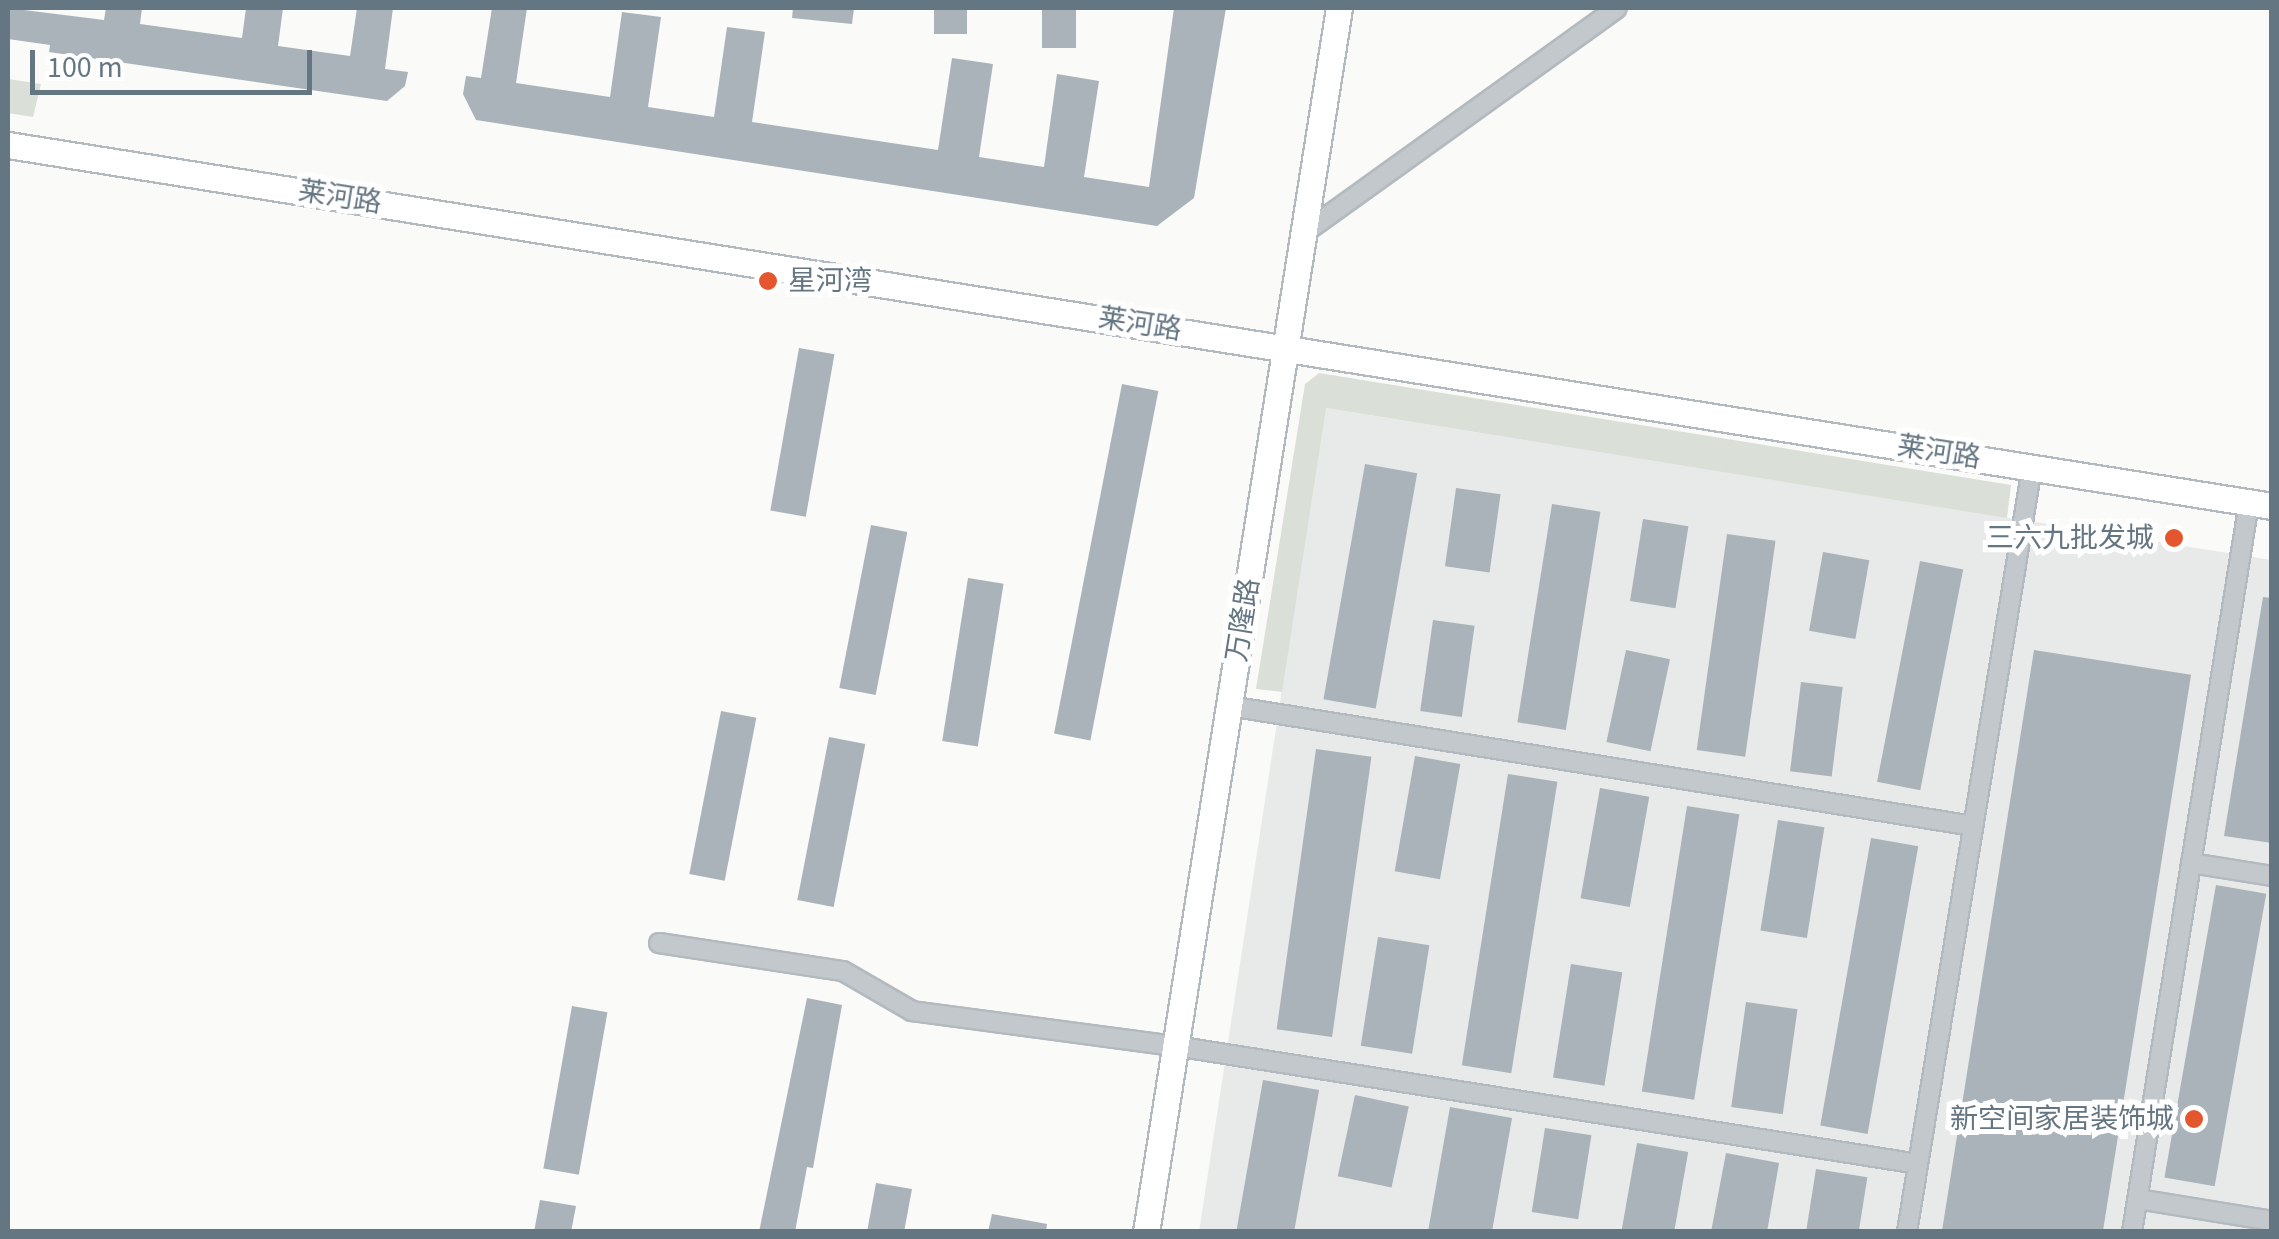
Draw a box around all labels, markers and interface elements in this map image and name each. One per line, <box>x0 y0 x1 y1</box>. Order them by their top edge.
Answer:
scale bar <box>35 30 318 92</box>
text: 100 m <box>47 46 123 89</box>
street label: 莱河路 <box>296 174 384 220</box>
place label: 星河湾 <box>788 264 872 298</box>
marker: 星河湾 <box>757 270 779 292</box>
street label: 莱河路 <box>1096 301 1184 347</box>
street label: 莱河路 <box>1895 429 1983 475</box>
place label: 三六九批发城 <box>1986 521 2154 555</box>
marker: 三六九批发城 <box>2163 527 2185 549</box>
street label: 万隆路 <box>1220 576 1266 664</box>
place label: 新空间家居装饰城 <box>1950 1102 2174 1136</box>
marker: 新空间家居装饰城 <box>2183 1108 2205 1130</box>

